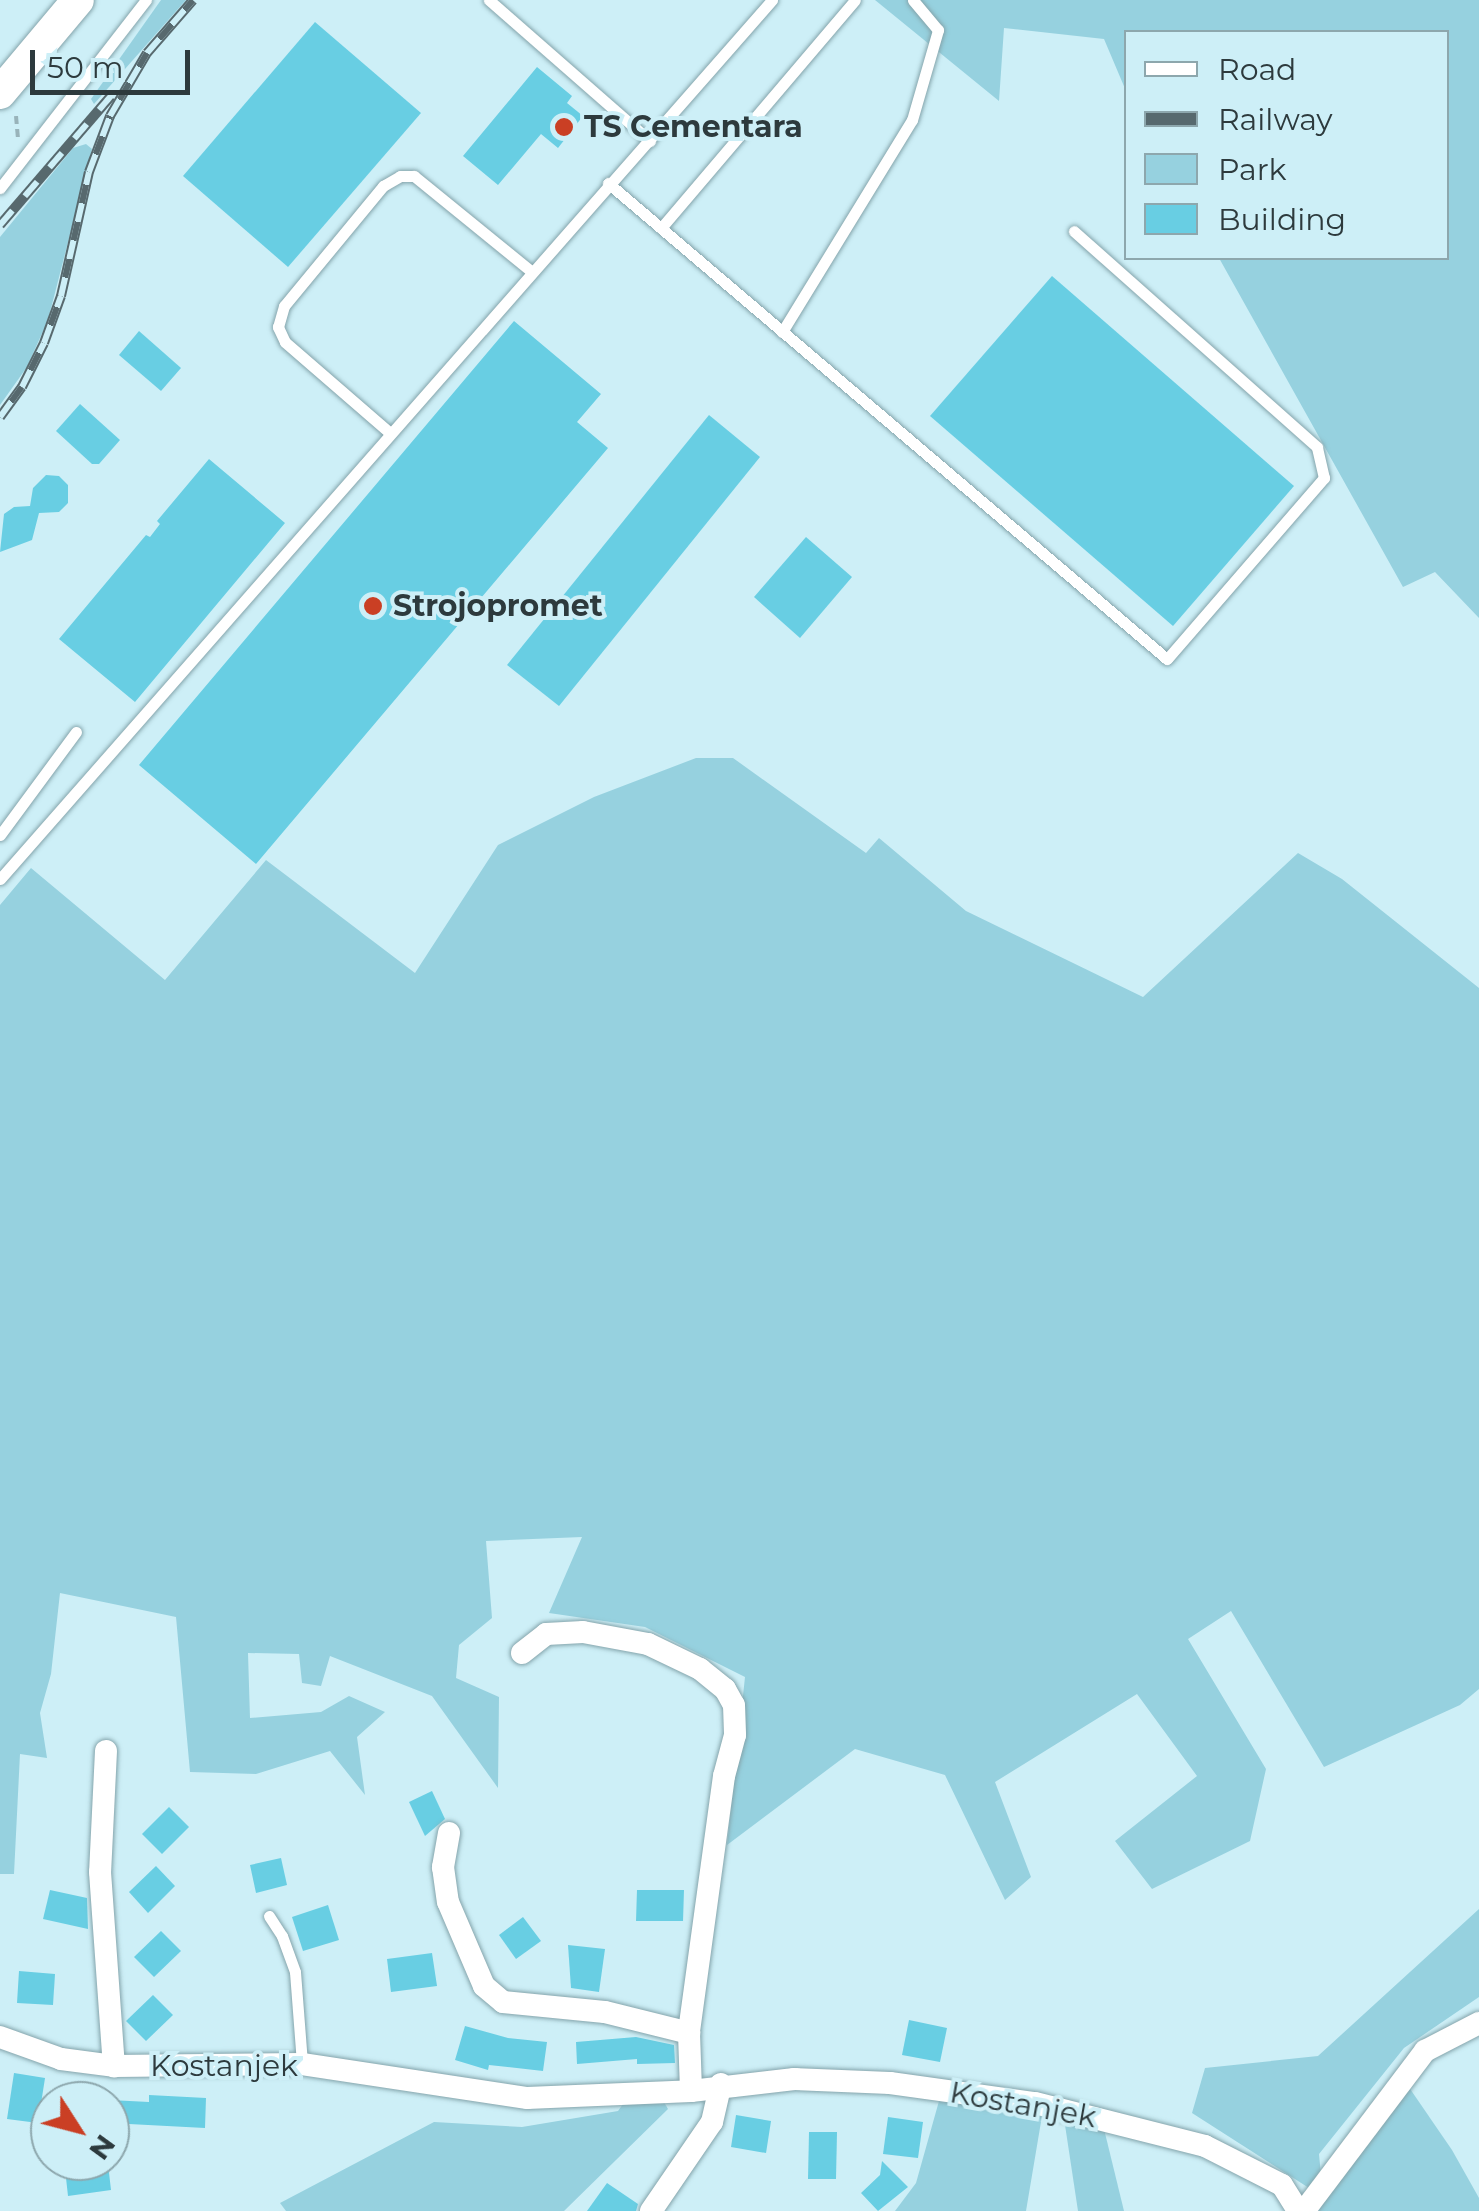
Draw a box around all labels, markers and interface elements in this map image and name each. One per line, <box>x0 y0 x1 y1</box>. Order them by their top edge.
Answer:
scale bar <box>35 30 195 92</box>
legend <box>1124 30 1449 260</box>
text: 50 m <box>47 49 124 86</box>
text: Road <box>1218 51 1296 88</box>
text: Railway <box>1218 101 1333 138</box>
place label: TS Cementara <box>584 109 803 145</box>
marker: TS Cementara <box>553 116 575 138</box>
text: Park <box>1218 151 1287 188</box>
text: Building <box>1218 201 1346 238</box>
place label: Strojopromet <box>393 588 603 624</box>
marker: Strojopromet <box>362 595 384 617</box>
street label: Kostanjek <box>150 2048 298 2084</box>
street label: Kostanjek <box>947 2074 1099 2136</box>
north arrow <box>30 2081 130 2181</box>
text: N <box>82 2128 123 2167</box>

